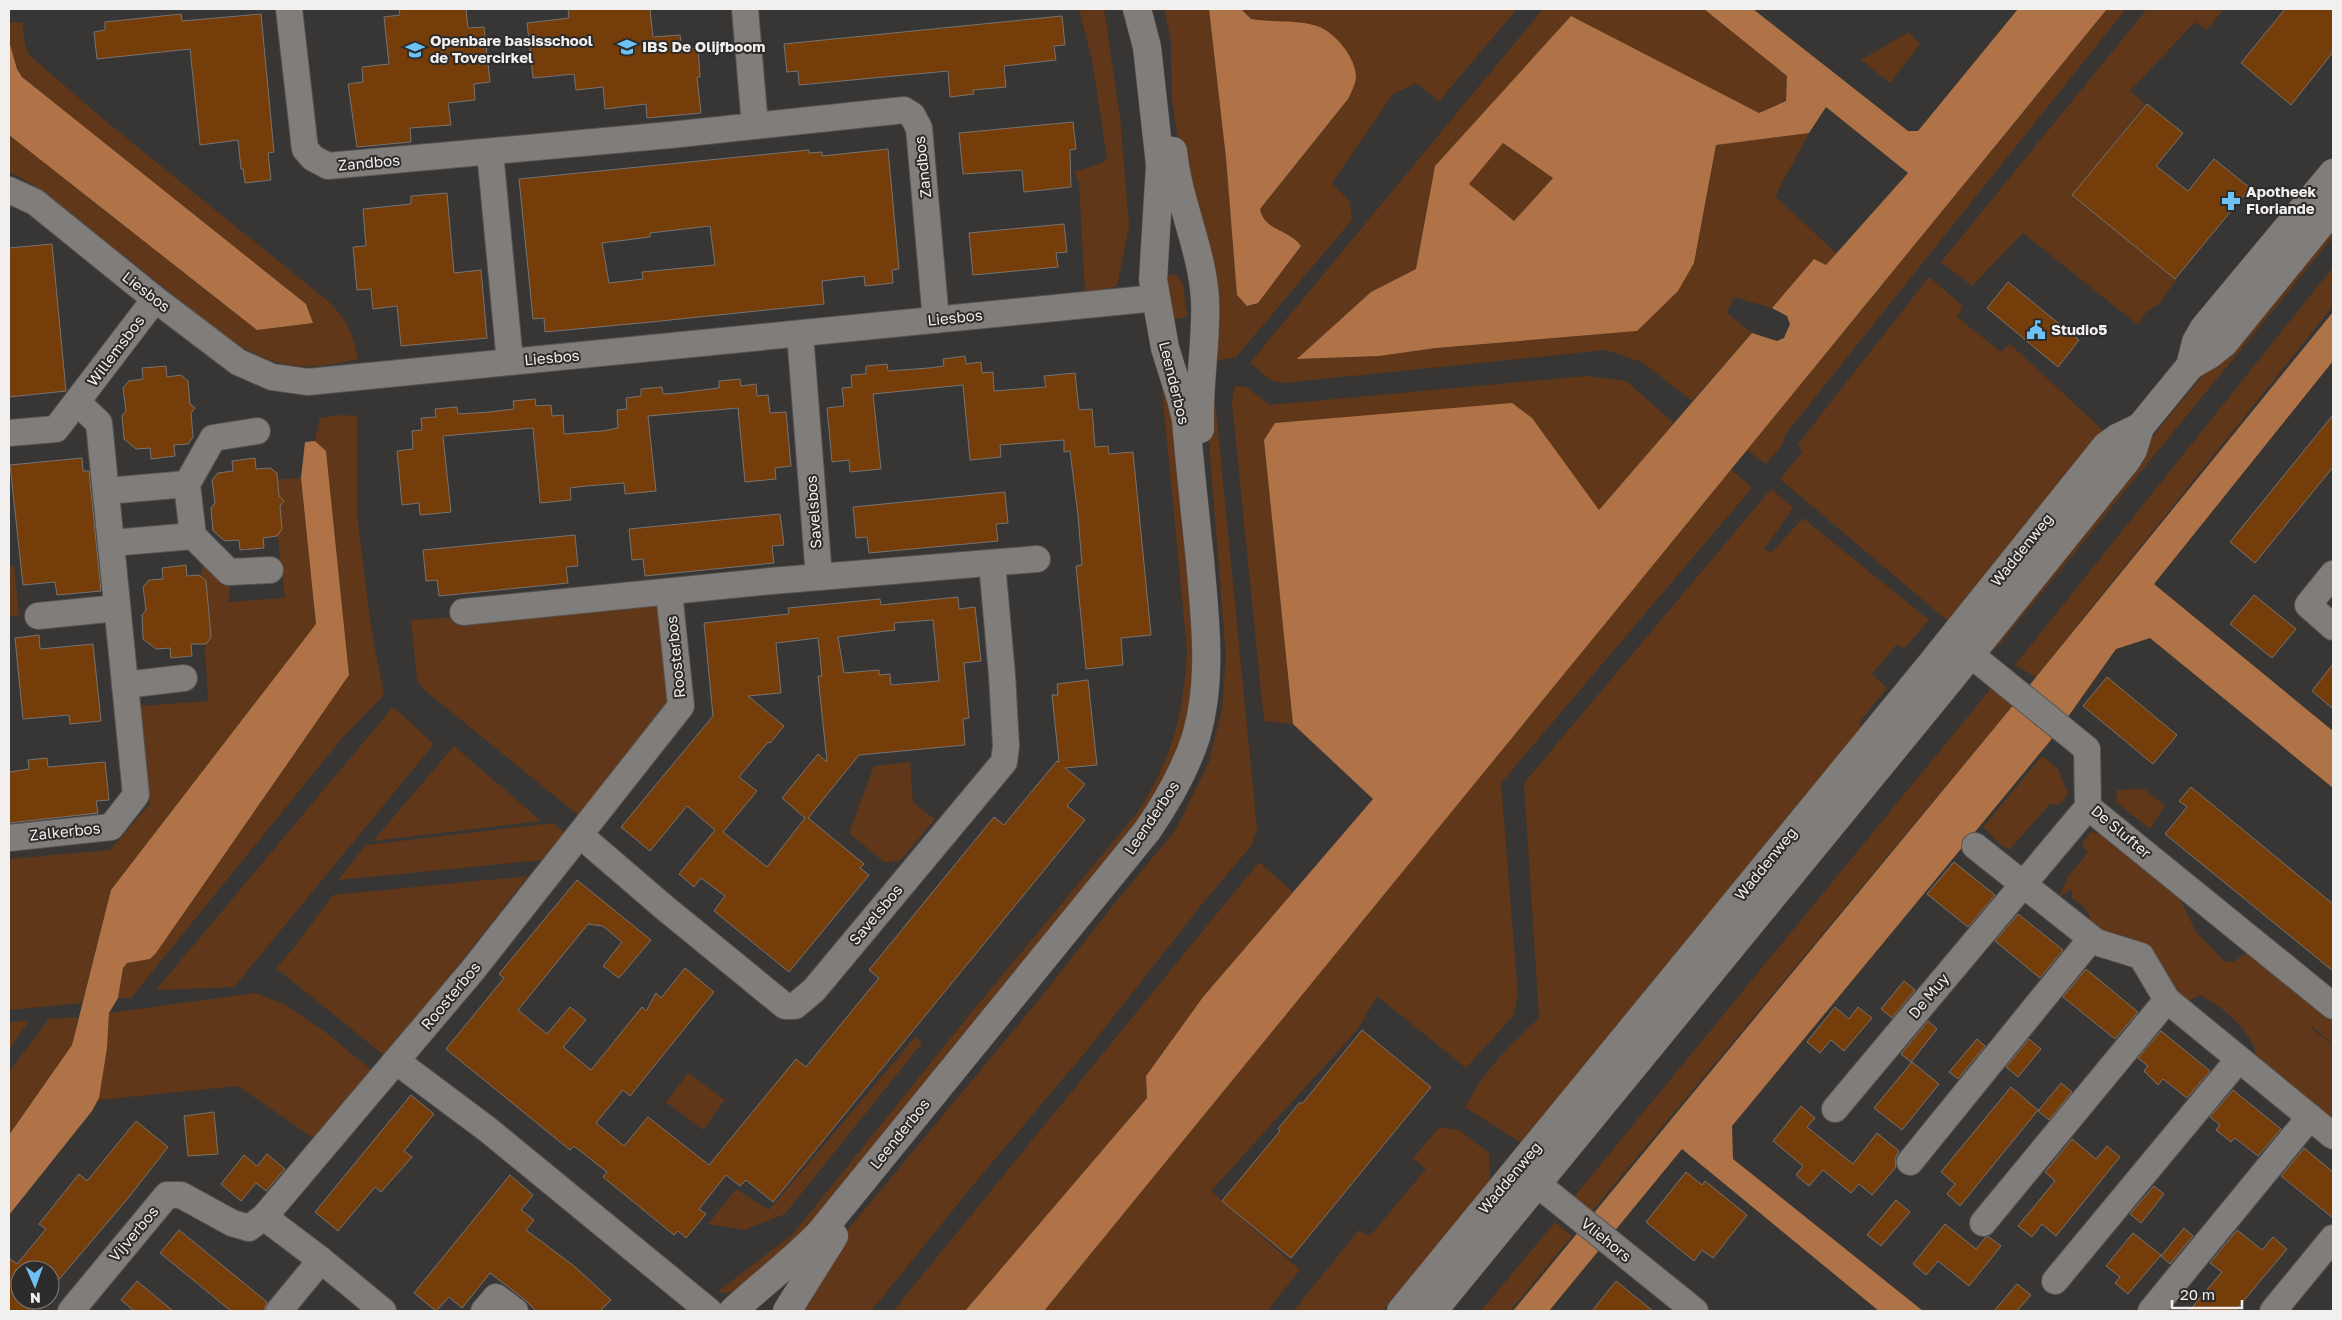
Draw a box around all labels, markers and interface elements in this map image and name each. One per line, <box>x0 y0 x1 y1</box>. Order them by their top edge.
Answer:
place label: Openbare basisschool de Tovercirkel <box>430 31 593 66</box>
school or university icon: IBS De Olijfboom <box>616 36 638 58</box>
place label: IBS De Olijfboom <box>642 37 765 55</box>
school or university icon: Openbare basisschool de Tovercirkel <box>404 39 426 61</box>
street label: Zandbos <box>910 135 934 199</box>
street label: Zandbos <box>337 150 401 174</box>
place label: Apotheek Floriande <box>2246 182 2317 217</box>
pharmacy icon: Apotheek Floriande <box>2220 190 2242 212</box>
street label: Liesbos <box>119 267 174 315</box>
street label: Liesbos <box>926 305 983 329</box>
street label: Willemsbos <box>83 311 148 389</box>
public building icon: Studio5 <box>2025 319 2047 341</box>
place label: Studio5 <box>2051 320 2107 338</box>
street label: Leenderbos <box>1156 339 1194 426</box>
street label: Liesbos <box>524 346 580 368</box>
street label: Savelsbos <box>801 475 825 549</box>
street label: Waddenweg <box>1986 509 2056 589</box>
street label: Roosterbos <box>662 615 688 699</box>
street label: Leenderbos <box>1120 777 1182 858</box>
street label: De Slufter <box>2088 801 2155 862</box>
street label: Zalkerbos <box>29 818 101 844</box>
street label: Waddenweg <box>1730 823 1800 903</box>
street label: Savelsbos <box>845 880 906 948</box>
street label: Roosterbos <box>417 958 484 1033</box>
street label: De Muy <box>1904 969 1953 1022</box>
street label: Leenderbos <box>865 1095 933 1172</box>
street label: Waddenweg <box>1474 1138 1545 1217</box>
street label: Vijverbos <box>105 1202 162 1265</box>
street label: Vliehors <box>1578 1213 1635 1265</box>
north arrow <box>10 1260 60 1310</box>
scale bar <box>2172 1278 2242 1310</box>
text: 20 m <box>2180 1285 2215 1303</box>
text: N <box>30 1290 41 1307</box>

